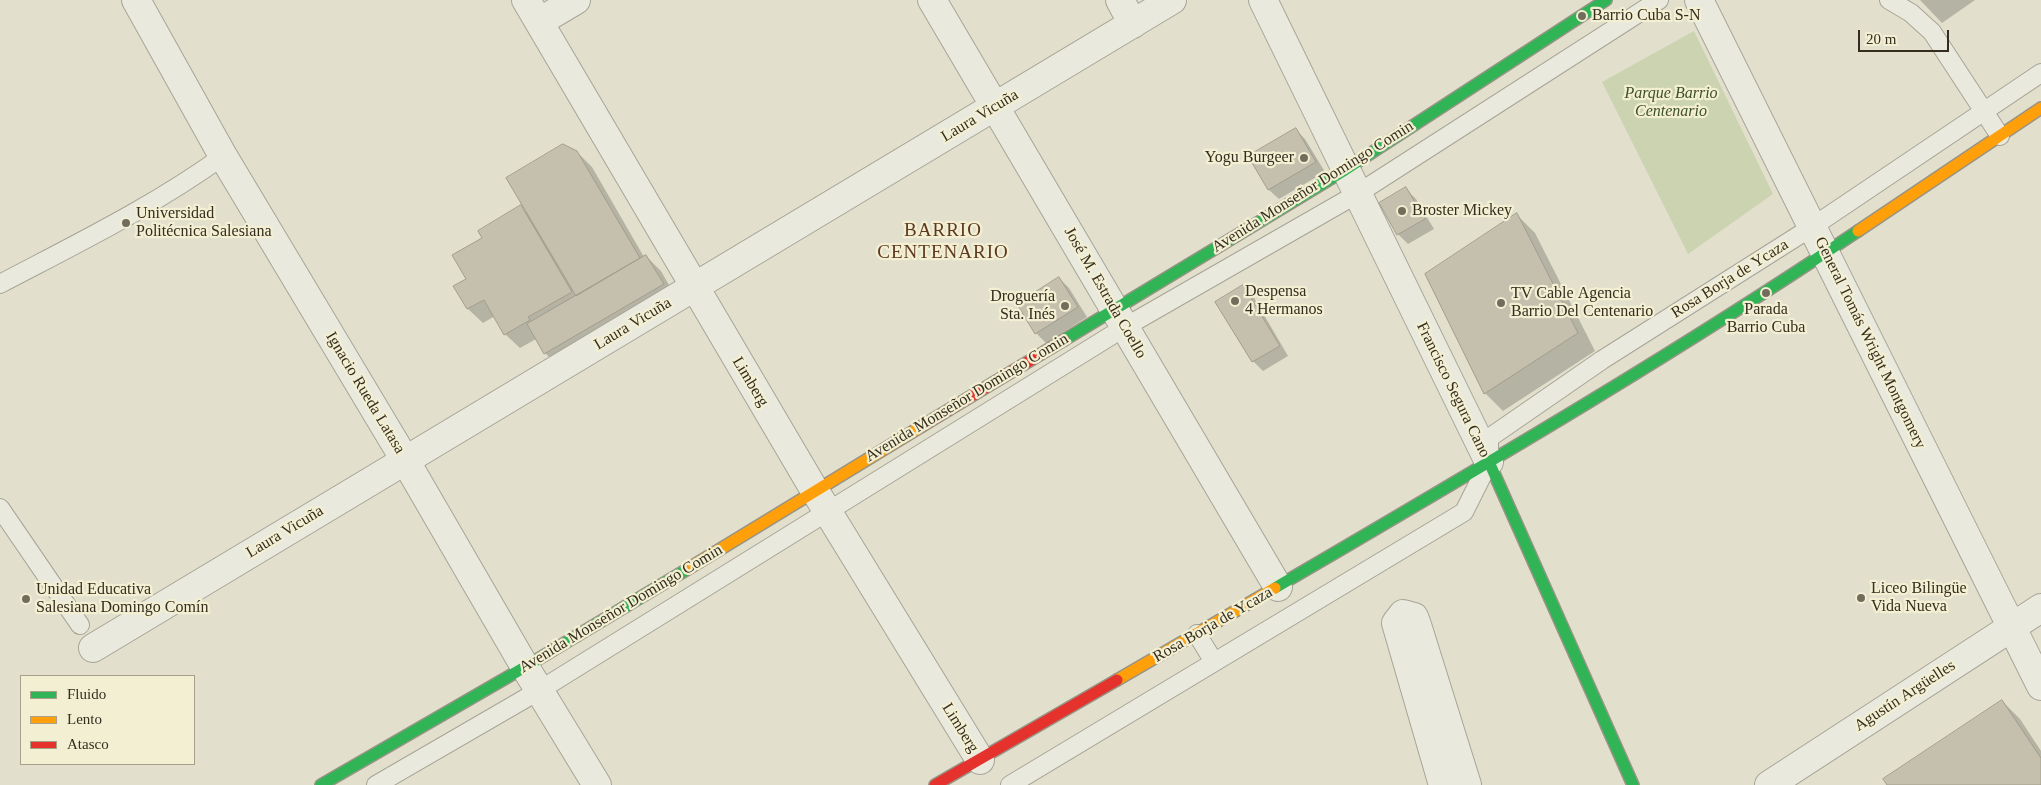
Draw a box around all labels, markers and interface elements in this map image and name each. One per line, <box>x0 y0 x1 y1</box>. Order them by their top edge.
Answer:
place label: Barrio Cuba S-N <box>1592 6 1700 26</box>
marker: Barrio Cuba S-N <box>1576 10 1588 22</box>
scale bar <box>1861 20 1952 52</box>
text: 20 m <box>1866 31 1896 47</box>
park label: Parque Barrio Centenario <box>1624 84 1718 122</box>
street label: Laura Vicuña <box>938 85 1022 147</box>
street label: Avenida Monseñor Domingo Comin <box>1209 117 1417 257</box>
place label: Yogu Burgeer <box>1205 148 1294 168</box>
marker: Yogu Burgeer <box>1298 152 1310 164</box>
place label: Broster Mickey <box>1412 201 1512 221</box>
place label: Universidad Politécnica Salesiana <box>136 204 272 242</box>
marker: Broster Mickey <box>1396 205 1408 217</box>
marker: Universidad Politécnica Salesiana <box>120 217 132 229</box>
district label: BARRIO CENTENARIO <box>876 220 1010 264</box>
street label: José M. Estrada Coello <box>1060 224 1150 362</box>
street label: General Tomás Wright Montgomery <box>1810 234 1930 452</box>
street label: Rosa Borja de Ycaza <box>1668 235 1792 323</box>
place label: Despensa 4 Hermanos <box>1245 282 1323 320</box>
place label: TV Cable Agencia Barrio Del Centenario <box>1511 284 1653 322</box>
place label: Droguería Sta. Inés <box>990 287 1055 325</box>
marker: Parada Barrio Cuba <box>1760 287 1772 299</box>
street label: Laura Vicuña <box>591 293 675 355</box>
marker: Despensa 4 Hermanos <box>1229 295 1241 307</box>
marker: TV Cable Agencia Barrio Del Centenario <box>1495 297 1507 309</box>
marker: Droguería Sta. Inés <box>1059 300 1071 312</box>
place label: Parada Barrio Cuba <box>1727 300 1805 338</box>
street label: Francisco Segura Cano <box>1412 319 1494 461</box>
street label: Ignacio Rueda Latasa <box>321 329 409 457</box>
street label: Avenida Monseñor Domingo Comin <box>862 330 1072 466</box>
street label: Limberg <box>728 354 772 410</box>
street label: Laura Vicuña <box>243 501 327 563</box>
street label: Avenida Monseñor Domingo Comin <box>516 541 726 677</box>
place label: Liceo Bilingüe Vida Nueva <box>1871 579 1967 617</box>
place label: Unidad Educativa Salesiana Domingo Comín <box>36 580 208 618</box>
street label: Rosa Borja de Ycaza <box>1150 583 1276 667</box>
marker: Liceo Bilingüe Vida Nueva <box>1855 592 1867 604</box>
marker: Unidad Educativa Salesiana Domingo Comín <box>20 593 32 605</box>
street label: Agustín Argüelles <box>1851 656 1959 736</box>
legend <box>20 675 195 765</box>
text: Fluido <box>67 686 106 702</box>
street label: Limberg <box>937 700 983 756</box>
text: Lento <box>67 711 102 727</box>
text: Atasco <box>67 736 109 752</box>

